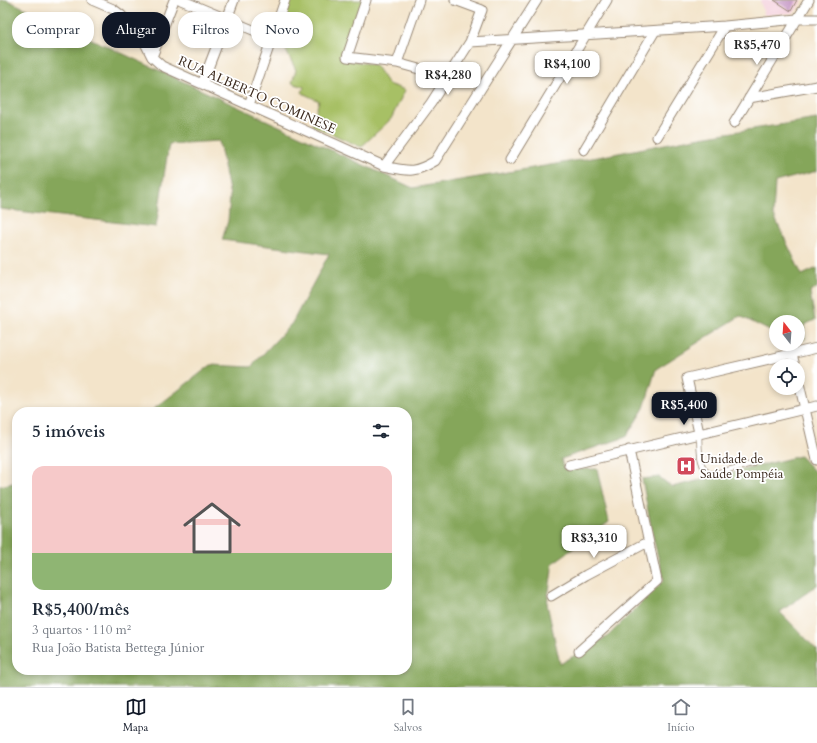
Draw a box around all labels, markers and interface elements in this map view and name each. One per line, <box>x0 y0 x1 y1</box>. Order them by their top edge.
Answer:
chip: Comprar <box>12 12 94 48</box>
chip: Alugar <box>102 12 170 48</box>
chip: Filtros <box>178 12 243 48</box>
chip: Novo <box>251 12 313 48</box>
pin: R$5,470 <box>720 32 794 66</box>
text: R$5,470 <box>734 36 780 54</box>
pin: R$4,100 <box>530 51 604 85</box>
street label: RUA ALBERTO COMINESE <box>175 52 339 138</box>
text: R$4,100 <box>544 55 590 73</box>
pin: R$4,280 <box>411 62 485 96</box>
text: R$4,280 <box>425 66 471 84</box>
north arrow <box>769 315 805 351</box>
map controls <box>769 315 805 395</box>
button: locate <box>769 359 805 395</box>
pin: R$5,400 <box>647 392 721 426</box>
text: R$5,400 <box>661 396 707 414</box>
text: 5 imóveis <box>32 420 105 443</box>
icon: filters <box>370 420 392 442</box>
place label: Unidade de Saúde Pompéia <box>700 450 784 483</box>
hospital icon: Unidade de Saúde Pompéia <box>675 455 697 477</box>
icon: home <box>176 492 248 564</box>
pin: R$3,310 <box>557 525 631 559</box>
text: R$3,310 <box>571 529 617 547</box>
text: R$5,400/mês <box>32 598 129 621</box>
text: 3 quartos · 110 m² <box>32 621 131 639</box>
text: Rua João Batista Bettega Júnior <box>32 639 204 657</box>
tab: Mapa <box>123 696 148 735</box>
tab: Salvos <box>394 696 422 735</box>
tab: Início <box>667 696 694 735</box>

